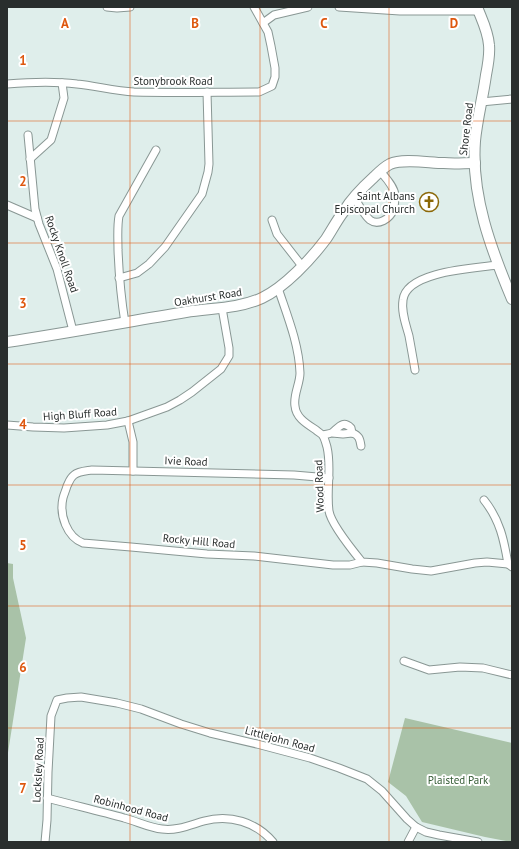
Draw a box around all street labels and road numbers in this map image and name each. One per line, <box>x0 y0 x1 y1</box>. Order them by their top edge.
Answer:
street label: Stonybrook Road <box>133 74 213 88</box>
street label: Shore Road <box>456 102 476 156</box>
street label: Rocky Knoll Road <box>42 214 82 295</box>
street label: Oakhurst Road <box>173 285 243 309</box>
street label: High Bluff Road <box>43 404 117 424</box>
street label: Ivie Road <box>164 453 208 469</box>
street label: Wood Road <box>311 459 327 513</box>
street label: Rocky Hill Road <box>162 531 236 551</box>
street label: Littlejohn Road <box>243 723 317 755</box>
street label: Locksley Road <box>29 737 47 803</box>
street label: Robinhood Road <box>92 791 170 825</box>

